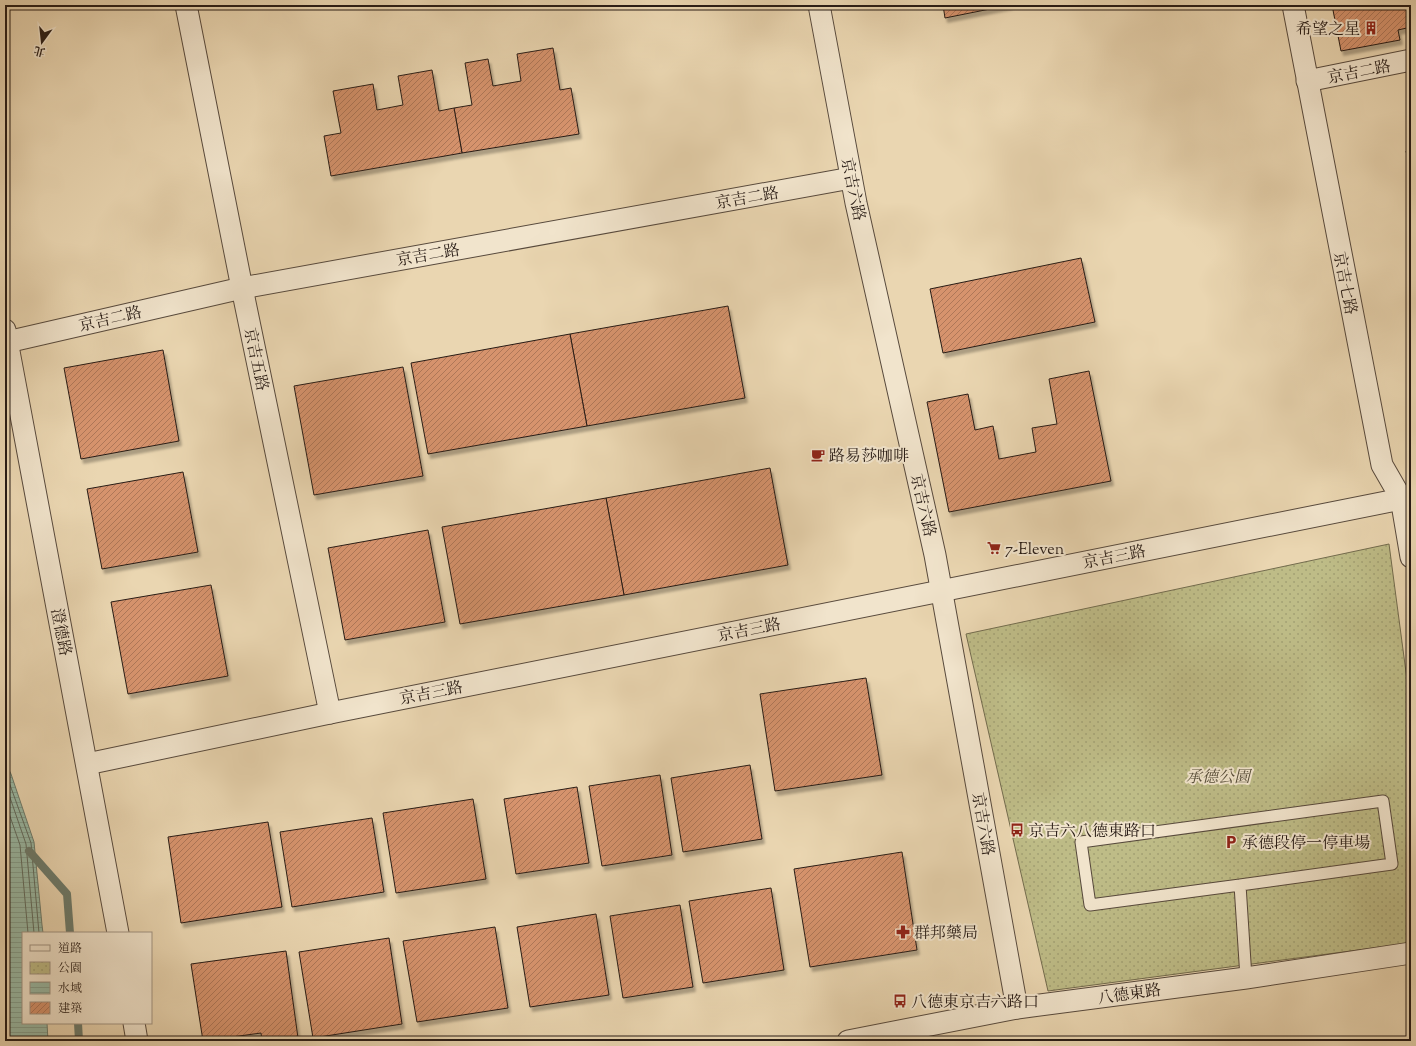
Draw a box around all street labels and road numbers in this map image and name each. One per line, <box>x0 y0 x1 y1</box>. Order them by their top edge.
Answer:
street label: 京吉二路 <box>1326 56 1393 91</box>
street label: 京吉六路 <box>834 156 869 223</box>
street label: 京吉二路 <box>714 183 781 216</box>
street label: 京吉二路 <box>395 240 462 273</box>
street label: 京吉七路 <box>1326 250 1361 317</box>
street label: 京吉二路 <box>77 302 144 339</box>
street label: 京吉五路 <box>237 326 272 393</box>
street label: 京吉六路 <box>903 472 940 539</box>
street label: 京吉三路 <box>1081 541 1148 576</box>
street label: 澄德路 <box>44 607 75 658</box>
street label: 京吉三路 <box>716 614 783 649</box>
street label: 京吉三路 <box>398 677 465 712</box>
street label: 京吉六路 <box>965 791 998 858</box>
street label: 八德東路 <box>1096 980 1163 1011</box>

